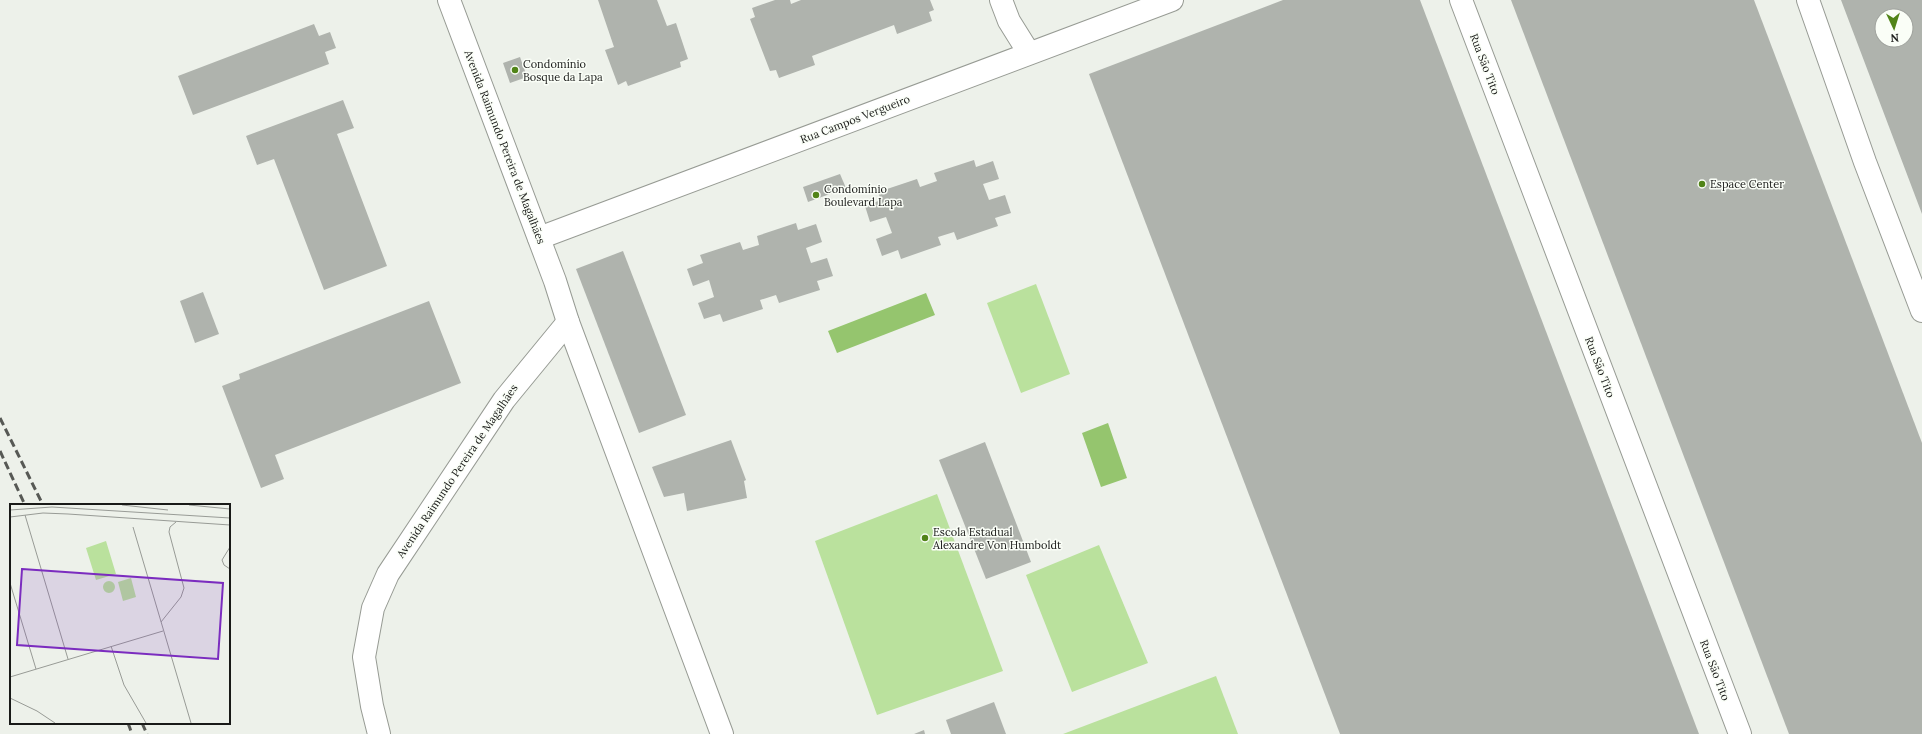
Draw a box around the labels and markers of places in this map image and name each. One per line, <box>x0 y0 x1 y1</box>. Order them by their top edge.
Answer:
place label: Condomínio Bosque da Lapa <box>523 57 603 84</box>
marker: Condomínio Bosque da Lapa <box>510 65 520 75</box>
place label: Espace Center <box>1710 177 1784 191</box>
marker: Espace Center <box>1697 179 1707 189</box>
place label: Condomínio Boulevard Lapa <box>824 182 903 209</box>
marker: Condomínio Boulevard Lapa <box>811 190 821 200</box>
place label: Escola Estadual Alexandre Von Humboldt <box>932 525 1062 552</box>
marker: Escola Estadual Alexandre Von Humboldt <box>920 533 930 543</box>

